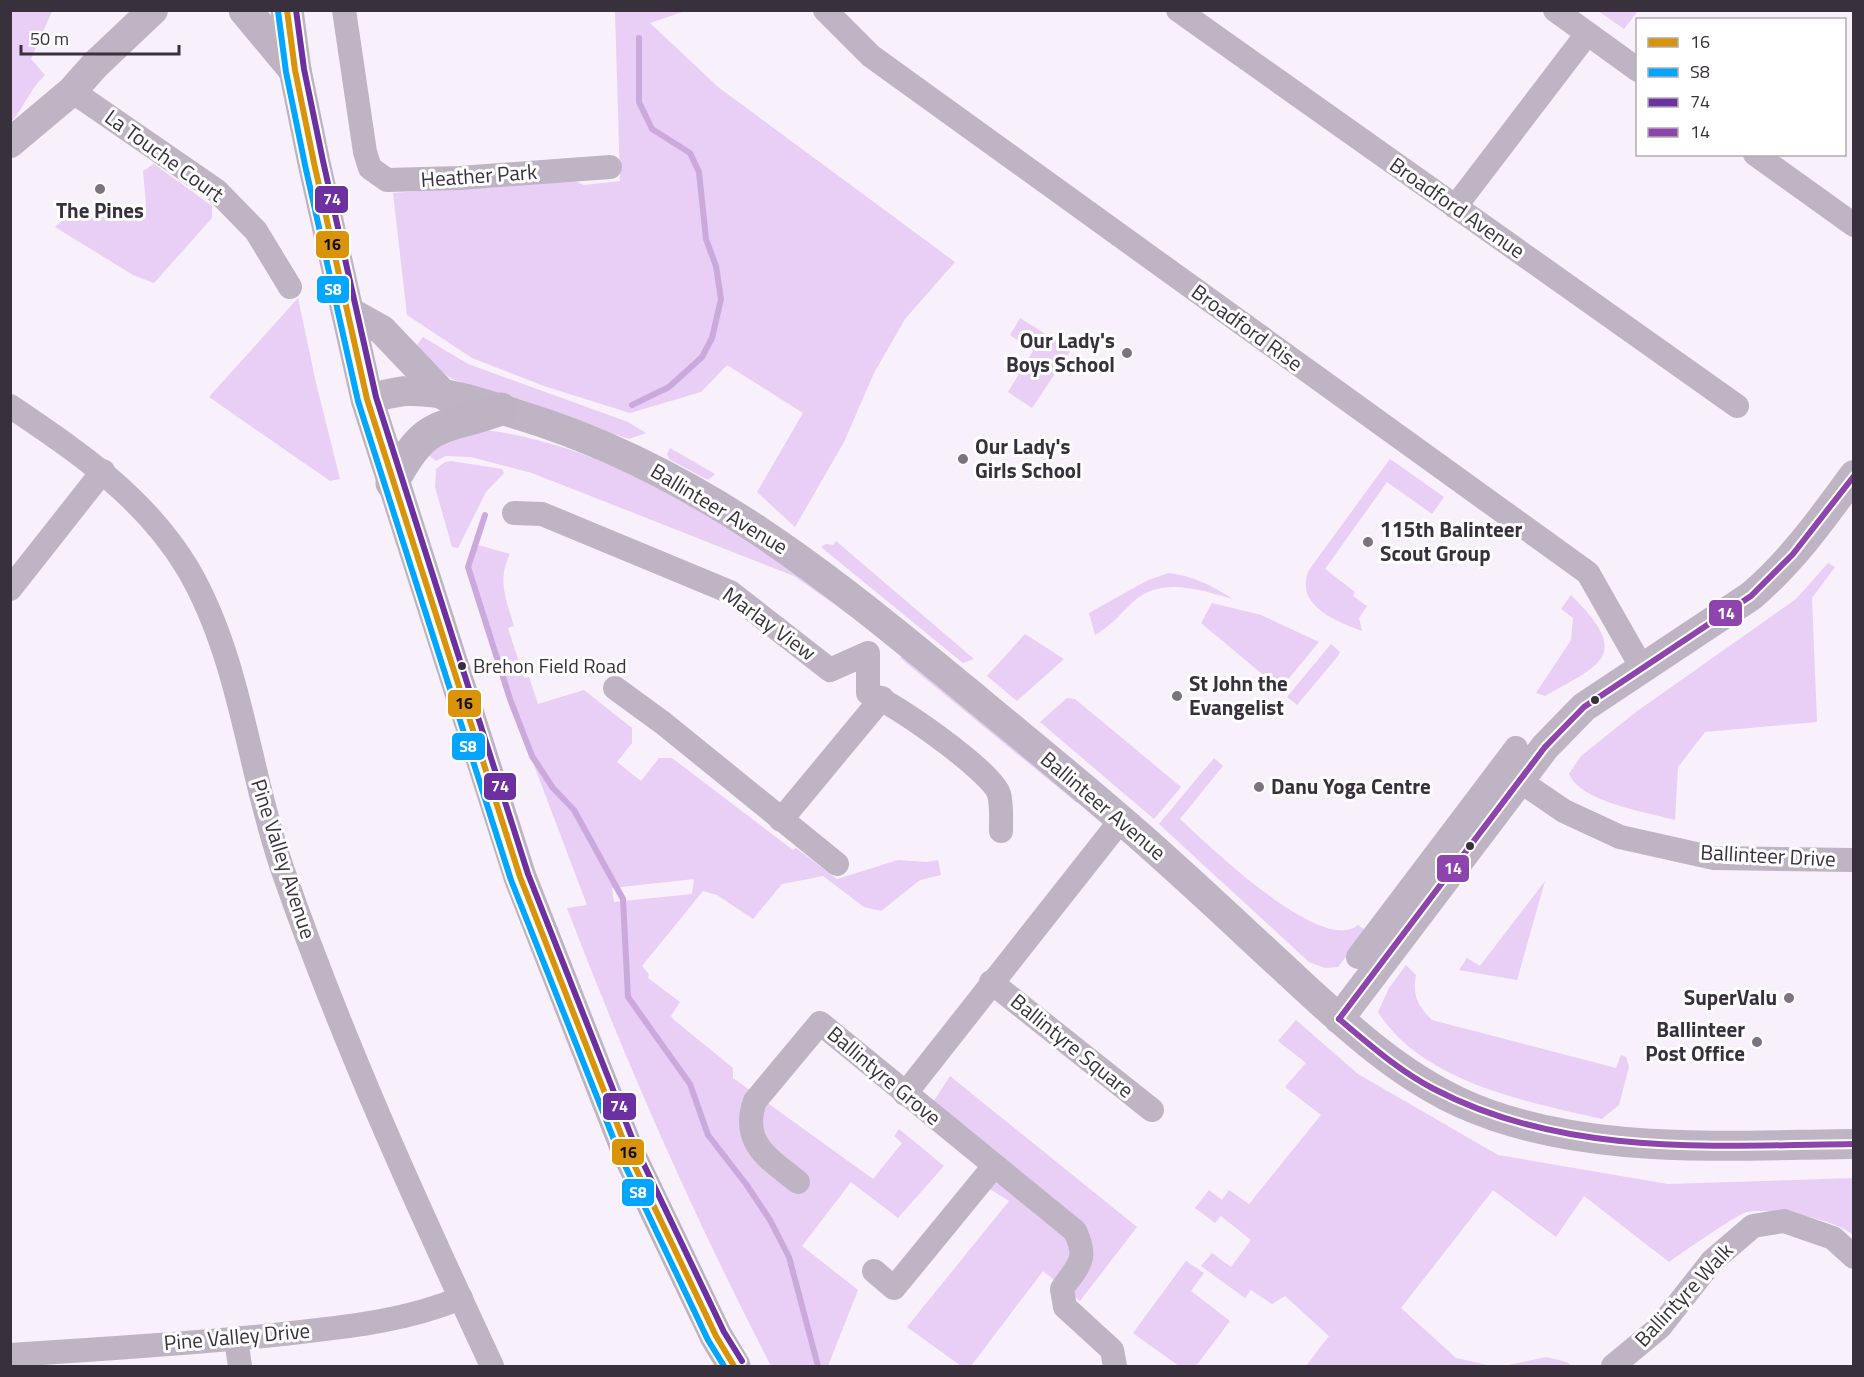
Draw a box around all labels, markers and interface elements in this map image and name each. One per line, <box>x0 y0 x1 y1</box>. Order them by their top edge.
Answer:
scale bar <box>21 18 178 56</box>
legend <box>1636 18 1846 156</box>
text: 50 m <box>30 25 69 52</box>
text: 16 <box>1690 28 1710 55</box>
text: S8 <box>1690 58 1710 85</box>
text: 74 <box>1690 88 1710 115</box>
street label: La Touche Court <box>98 101 231 210</box>
text: 14 <box>1690 118 1710 145</box>
street label: Broadford Avenue <box>1383 148 1532 266</box>
street label: Heather Park <box>420 155 538 195</box>
marker: The Pines <box>93 182 107 196</box>
line badge: 74 <box>314 185 349 214</box>
text: 74 <box>323 187 341 211</box>
place label: The Pines <box>56 194 144 226</box>
line badge: 16 <box>315 230 350 259</box>
text: 16 <box>323 232 341 256</box>
line badge: S8 <box>316 275 350 304</box>
street label: Broadford Rise <box>1185 276 1310 379</box>
text: S8 <box>324 277 342 301</box>
place label: Our Lady's Boys School <box>1006 324 1115 380</box>
marker: Our Lady's Boys School <box>1120 346 1134 360</box>
place label: Our Lady's Girls School <box>975 430 1082 486</box>
marker: Our Lady's Girls School <box>956 452 970 466</box>
street label: Ballinteer Avenue <box>645 454 794 562</box>
place label: 115th Balinteer Scout Group <box>1380 513 1522 569</box>
marker: 115th Balinteer Scout Group <box>1361 535 1375 549</box>
street label: Marlay View <box>716 578 823 668</box>
line badge: 14 <box>1708 599 1743 627</box>
text: 14 <box>1717 601 1735 625</box>
place label: Brehon Field Road <box>473 650 626 681</box>
marker: Brehon Field Road <box>456 660 468 672</box>
place label: St John the Evangelist <box>1189 667 1288 723</box>
line badge: 16 <box>447 689 482 718</box>
marker: St John the Evangelist <box>1170 689 1184 703</box>
text: 16 <box>455 691 473 715</box>
unlabelled marker <box>1589 694 1601 706</box>
line badge: S8 <box>451 732 486 761</box>
text: S8 <box>459 734 477 758</box>
street label: Ballinteer Avenue <box>1034 743 1173 867</box>
place label: Danu Yoga Centre <box>1271 770 1431 802</box>
line badge: 74 <box>483 772 517 801</box>
text: 74 <box>491 774 509 798</box>
street label: Pine Valley Avenue <box>243 775 325 943</box>
marker: Danu Yoga Centre <box>1252 780 1266 794</box>
street label: Ballinteer Drive <box>1700 835 1836 875</box>
unlabelled marker <box>1464 840 1476 852</box>
line badge: 14 <box>1436 854 1470 883</box>
text: 14 <box>1444 856 1462 880</box>
place label: SuperValu <box>1684 981 1777 1013</box>
street label: Ballintyre Square <box>1004 985 1141 1105</box>
marker: SuperValu <box>1782 991 1796 1005</box>
place label: Ballinteer Post Office <box>1645 1013 1745 1069</box>
street label: Ballintyre Grove <box>821 1018 949 1133</box>
marker: Ballinteer Post Office <box>1750 1035 1764 1049</box>
line badge: 74 <box>602 1092 637 1121</box>
text: 74 <box>610 1094 628 1118</box>
line badge: 16 <box>611 1138 645 1166</box>
text: 16 <box>619 1140 637 1164</box>
line badge: S8 <box>621 1178 655 1207</box>
text: S8 <box>629 1180 647 1204</box>
street label: Ballintyre Walk <box>1626 1235 1740 1354</box>
street label: Pine Valley Drive <box>163 1314 311 1358</box>

